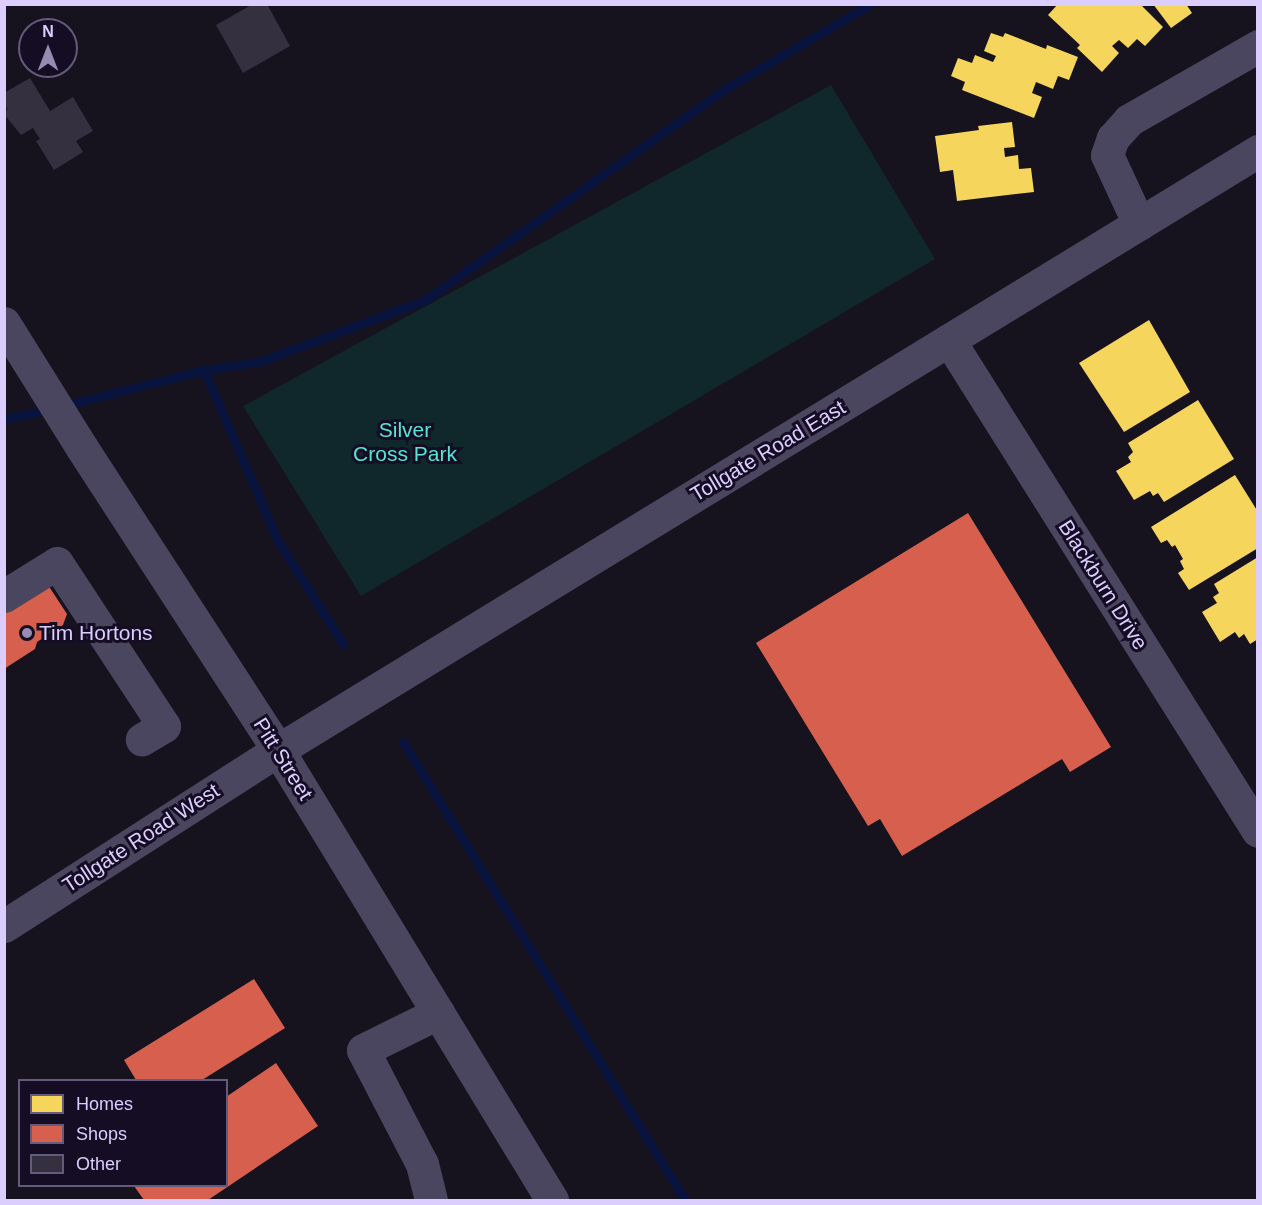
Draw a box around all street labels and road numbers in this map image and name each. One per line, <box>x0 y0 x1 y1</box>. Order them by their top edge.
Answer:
street label: Tollgate Road East <box>686 395 850 507</box>
street label: Blackburn Drive <box>1053 515 1153 655</box>
street label: Pitt Street <box>248 713 318 805</box>
street label: Tollgate Road West <box>58 778 224 898</box>

